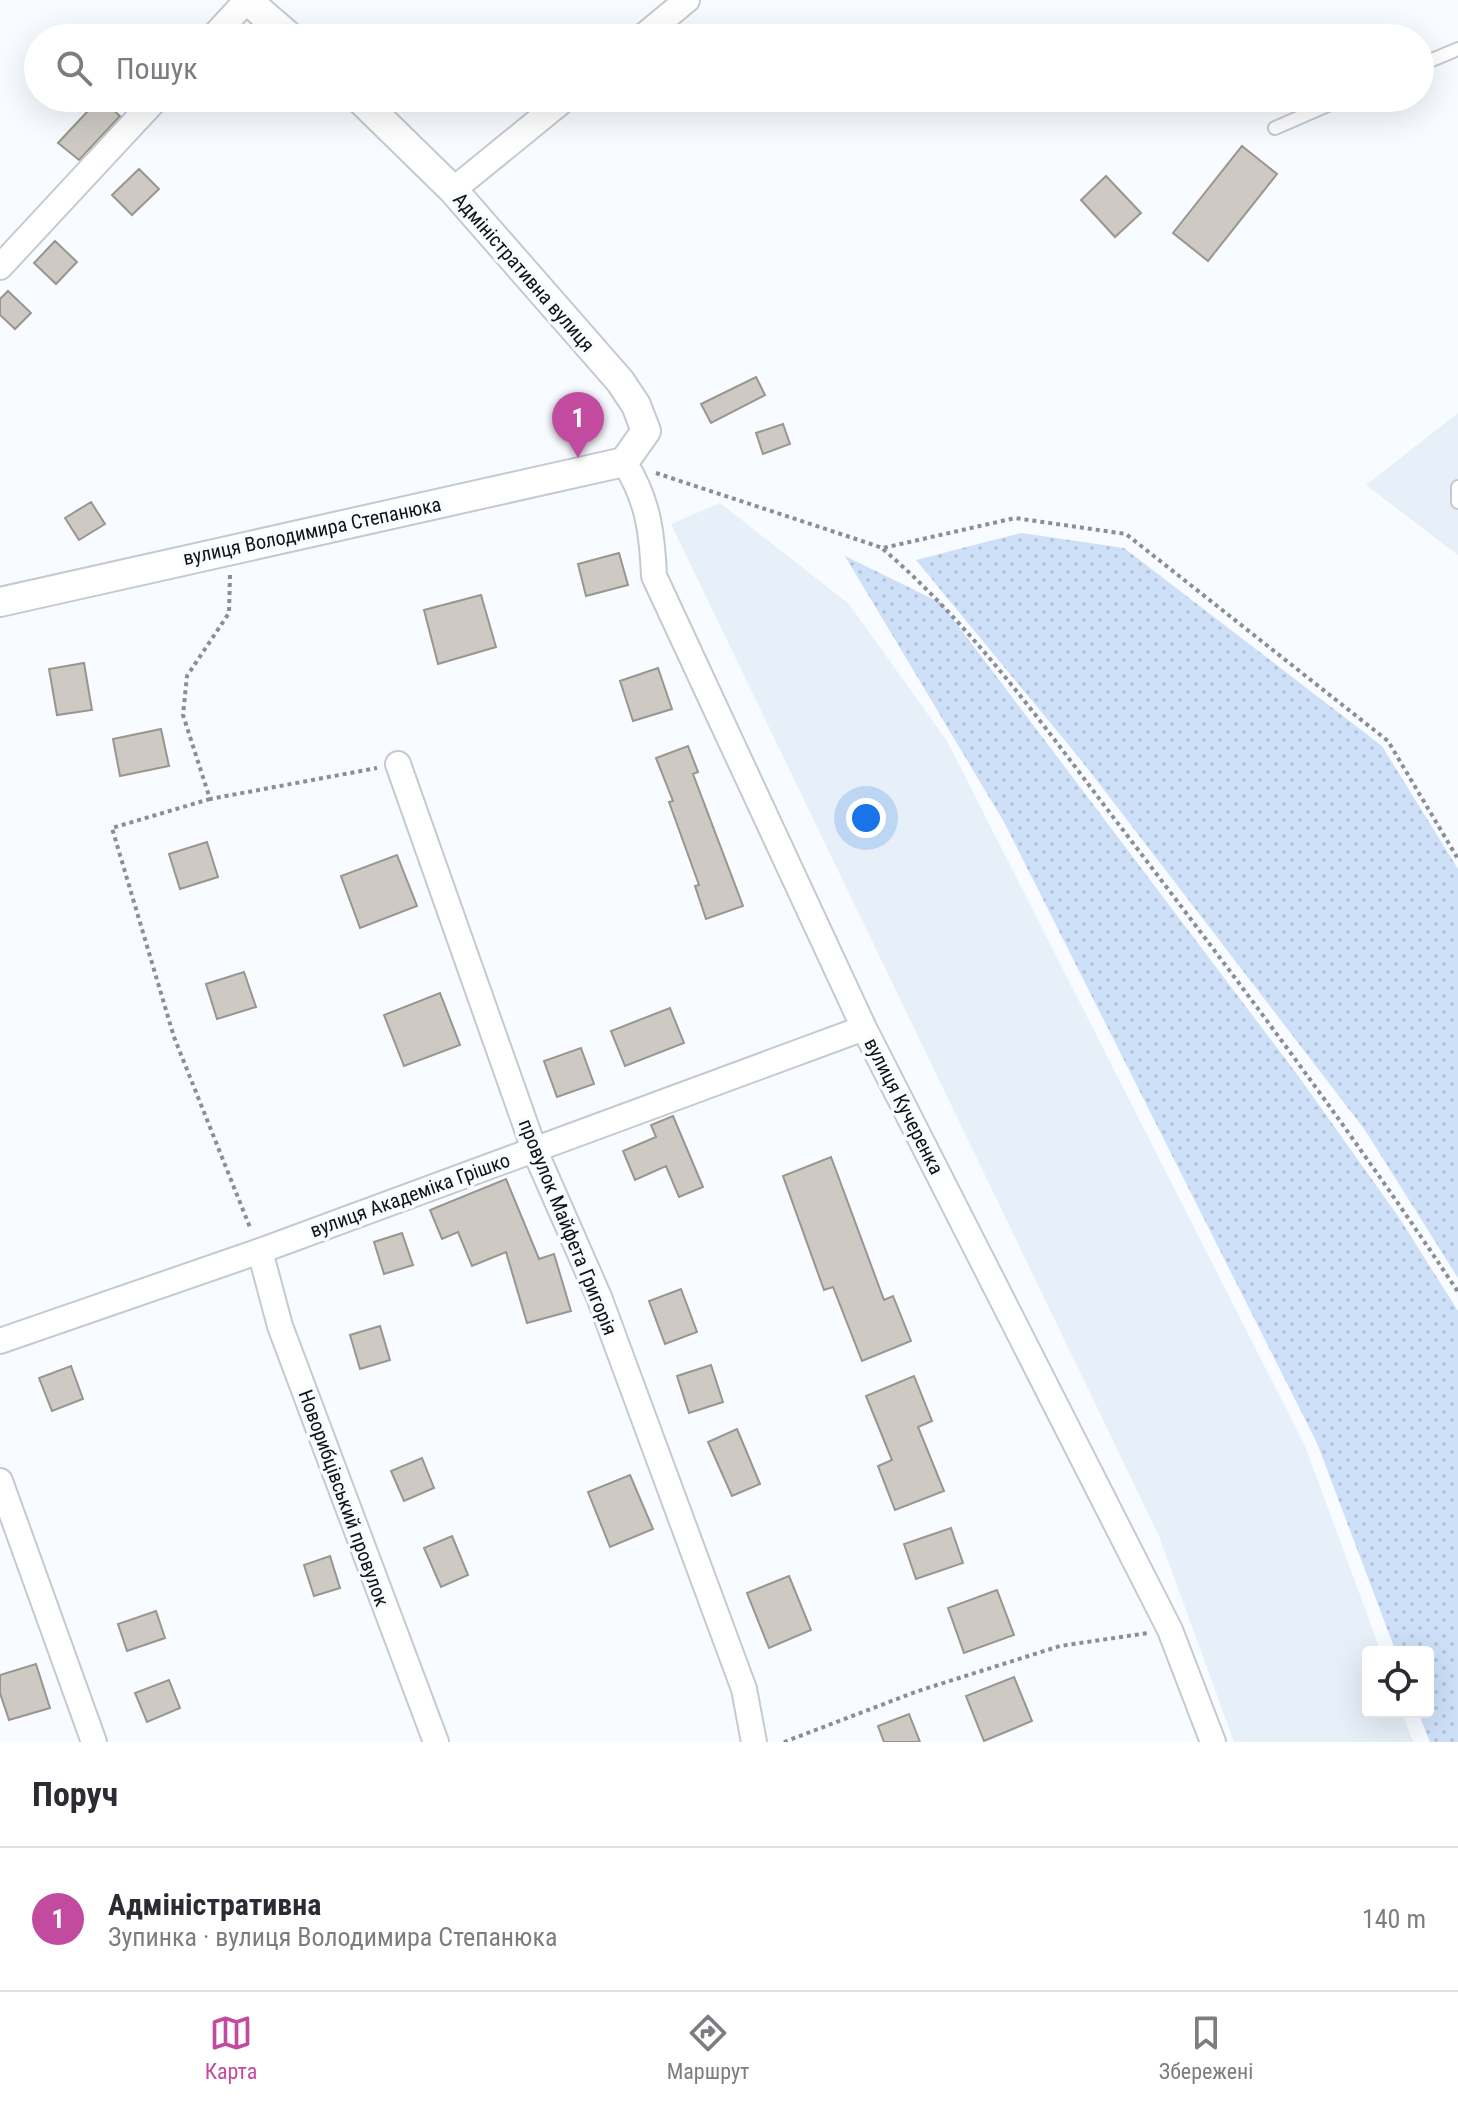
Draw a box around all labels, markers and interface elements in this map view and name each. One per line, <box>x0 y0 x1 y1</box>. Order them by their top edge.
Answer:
search box <box>24 24 1434 112</box>
icon: search <box>52 46 96 90</box>
text: Пошук <box>116 51 198 86</box>
street label: Адміністративна вулиця <box>448 187 600 357</box>
pin: 1 <box>552 392 604 458</box>
street label: вулиця Володимира Степанюка <box>181 492 443 570</box>
your location <box>846 798 886 838</box>
street label: вулиця Кучеренка <box>859 1034 949 1178</box>
street label: провулок Майфета Григорія <box>514 1115 622 1339</box>
street label: вулиця Академіка Грішко <box>307 1148 513 1242</box>
street label: Новорибцівський провулок <box>294 1387 394 1610</box>
map controls <box>1362 1646 1434 1718</box>
button: locate <box>1362 1646 1434 1718</box>
text: Поруч <box>32 1774 118 1814</box>
text: Адміністративна <box>108 1887 321 1922</box>
text: 1 <box>51 1904 65 1934</box>
text: 140 m <box>1362 1904 1426 1934</box>
text: Зупинка · вулиця Володимира Степанюка <box>108 1922 557 1952</box>
tab: Карта <box>205 2011 257 2084</box>
tab: Маршрут <box>667 2011 749 2084</box>
tab: Збережені <box>1159 2011 1253 2084</box>

